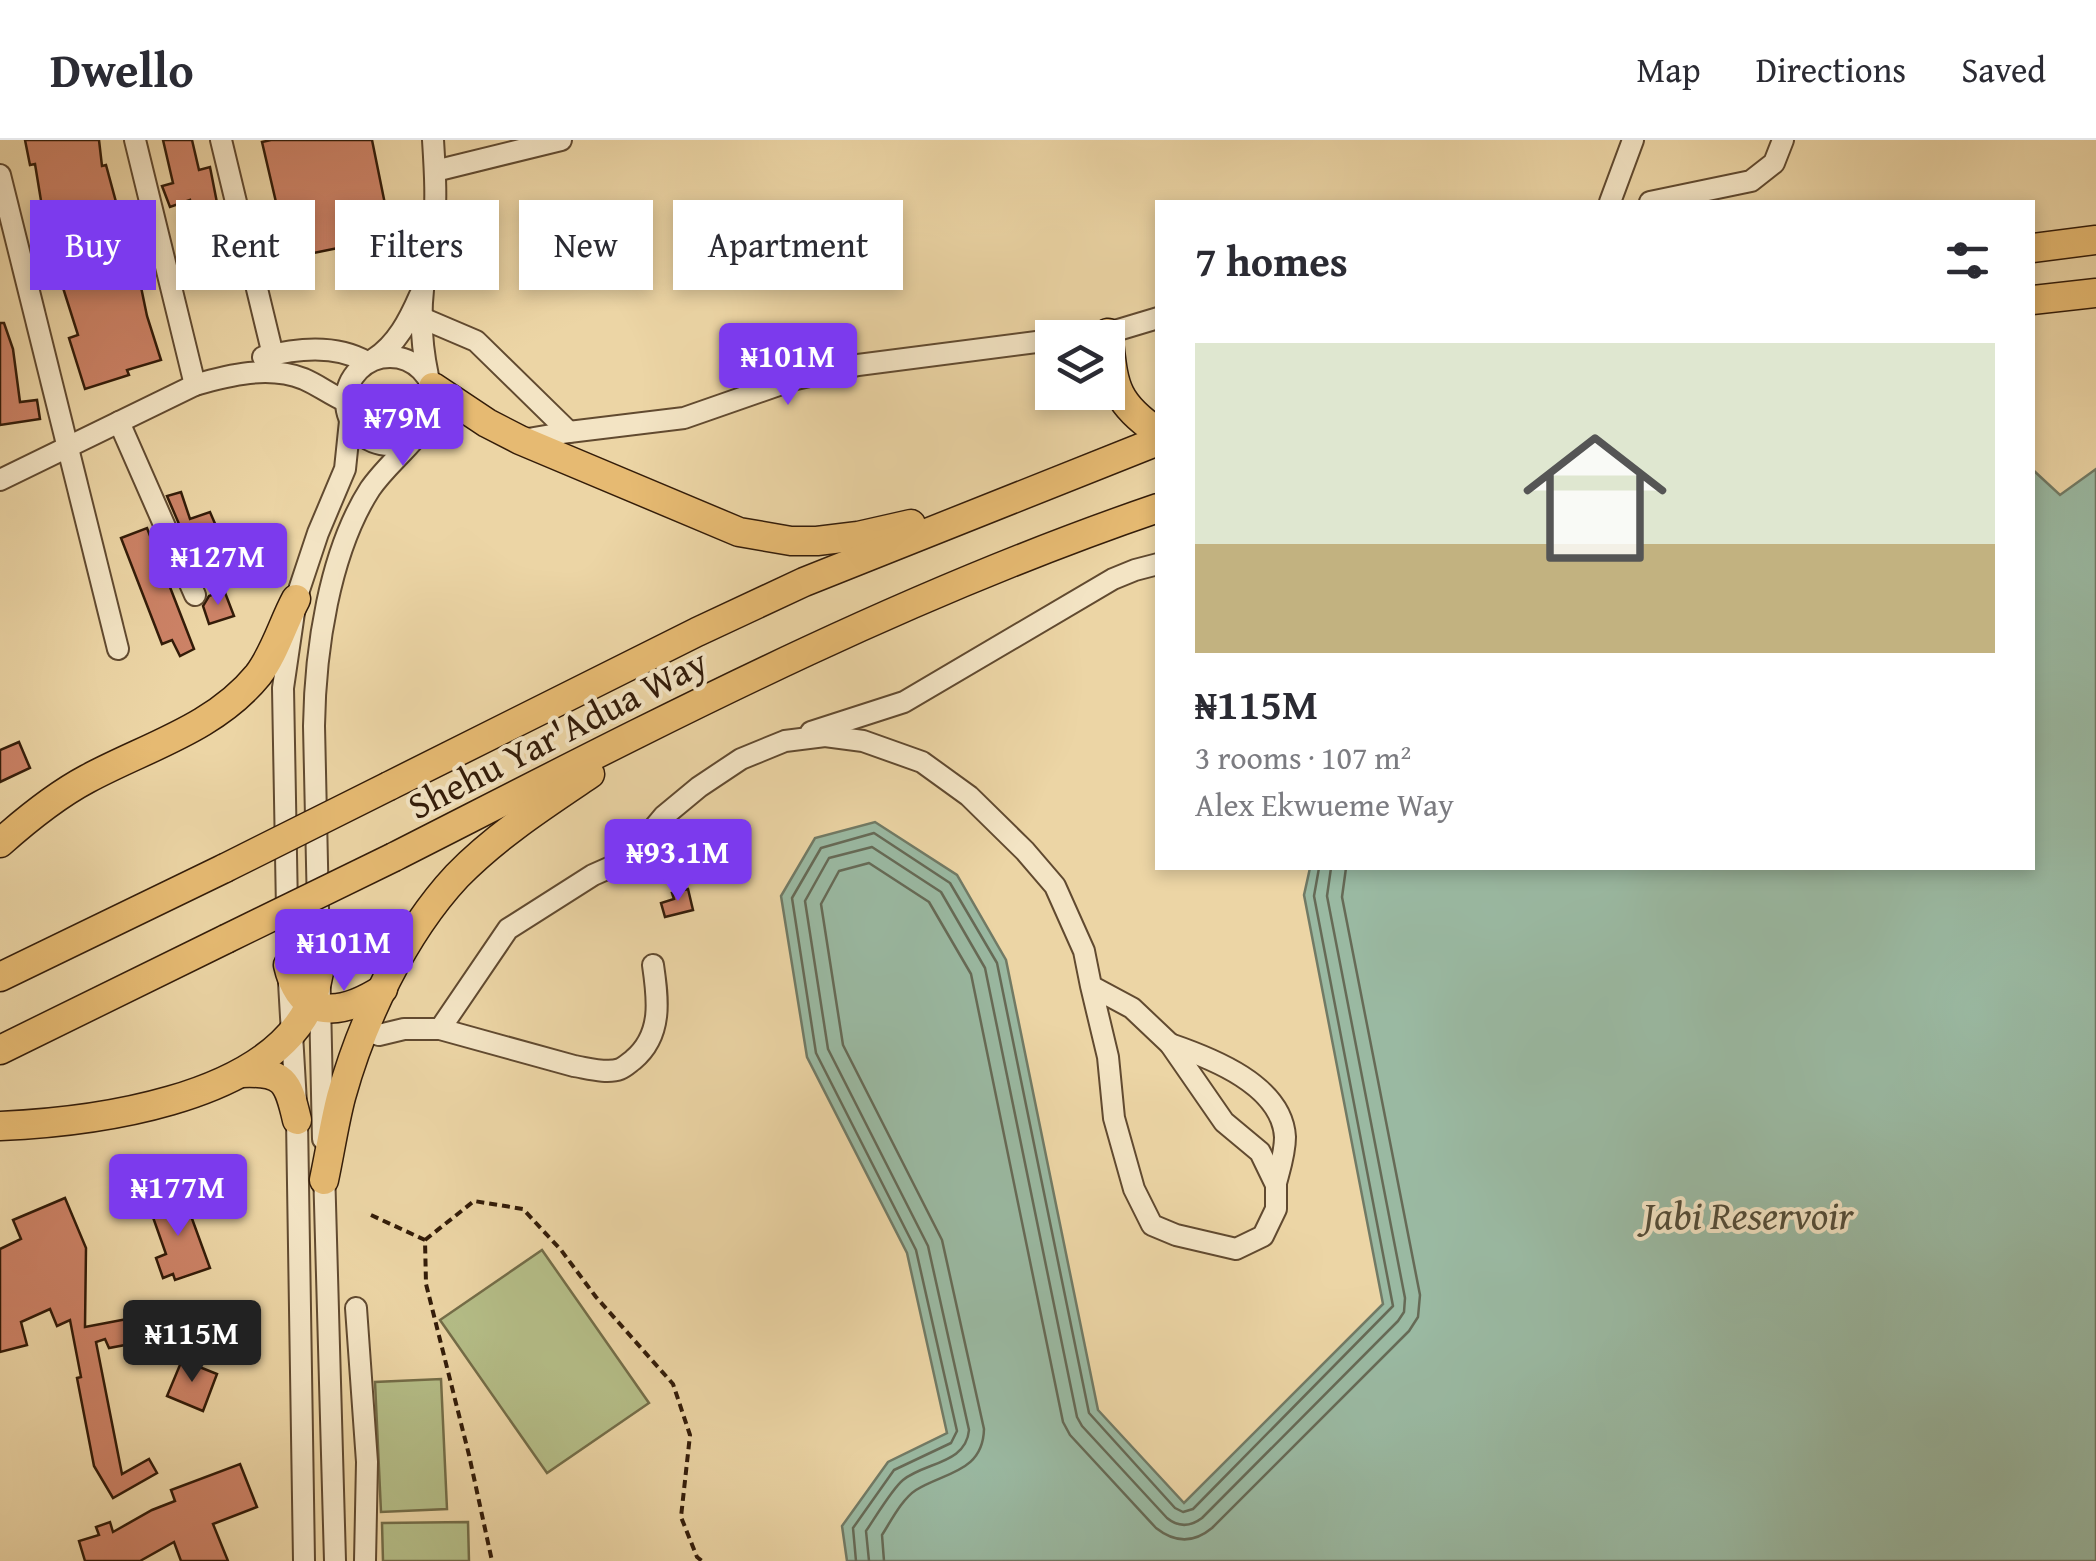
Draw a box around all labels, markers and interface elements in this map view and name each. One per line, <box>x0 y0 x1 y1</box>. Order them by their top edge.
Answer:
text: Dwello <box>50 34 194 105</box>
text: Map <box>1637 44 1701 95</box>
text: Directions <box>1756 44 1906 95</box>
text: Saved <box>1961 44 2046 95</box>
chip: Buy <box>30 200 156 290</box>
chip: Rent <box>176 200 315 290</box>
chip: Filters <box>335 200 499 290</box>
chip: New <box>519 200 653 290</box>
chip: Apartment <box>673 200 903 290</box>
text: 7 homes <box>1195 230 1348 291</box>
icon: filters <box>1940 233 1995 288</box>
map controls <box>1035 320 1125 410</box>
button: layers <box>1035 320 1125 410</box>
pin: ₦101M <box>718 323 858 408</box>
text: ₦101M <box>741 332 835 379</box>
pin: ₦79M <box>344 384 462 469</box>
text: ₦79M <box>364 393 442 440</box>
icon: home <box>1505 408 1685 588</box>
pin: ₦127M <box>148 523 288 608</box>
text: ₦127M <box>171 532 265 579</box>
street label: Shehu Yar'Adua Way <box>397 633 717 833</box>
text: ₦115M <box>1195 673 1318 734</box>
text: 3 rooms · 107 m² <box>1195 734 1411 781</box>
text: Alex Ekwueme Way <box>1195 781 1454 828</box>
pin: ₦93.1M <box>597 819 759 904</box>
text: ₦93.1M <box>627 828 729 875</box>
pin: ₦101M <box>274 909 414 994</box>
text: ₦101M <box>297 918 391 965</box>
pin: ₦177M <box>108 1154 248 1239</box>
text: ₦177M <box>131 1163 225 1210</box>
water label: Jabi Reservoir <box>1637 1185 1854 1244</box>
pin: ₦115M <box>122 1300 262 1385</box>
text: ₦115M <box>145 1309 239 1356</box>

